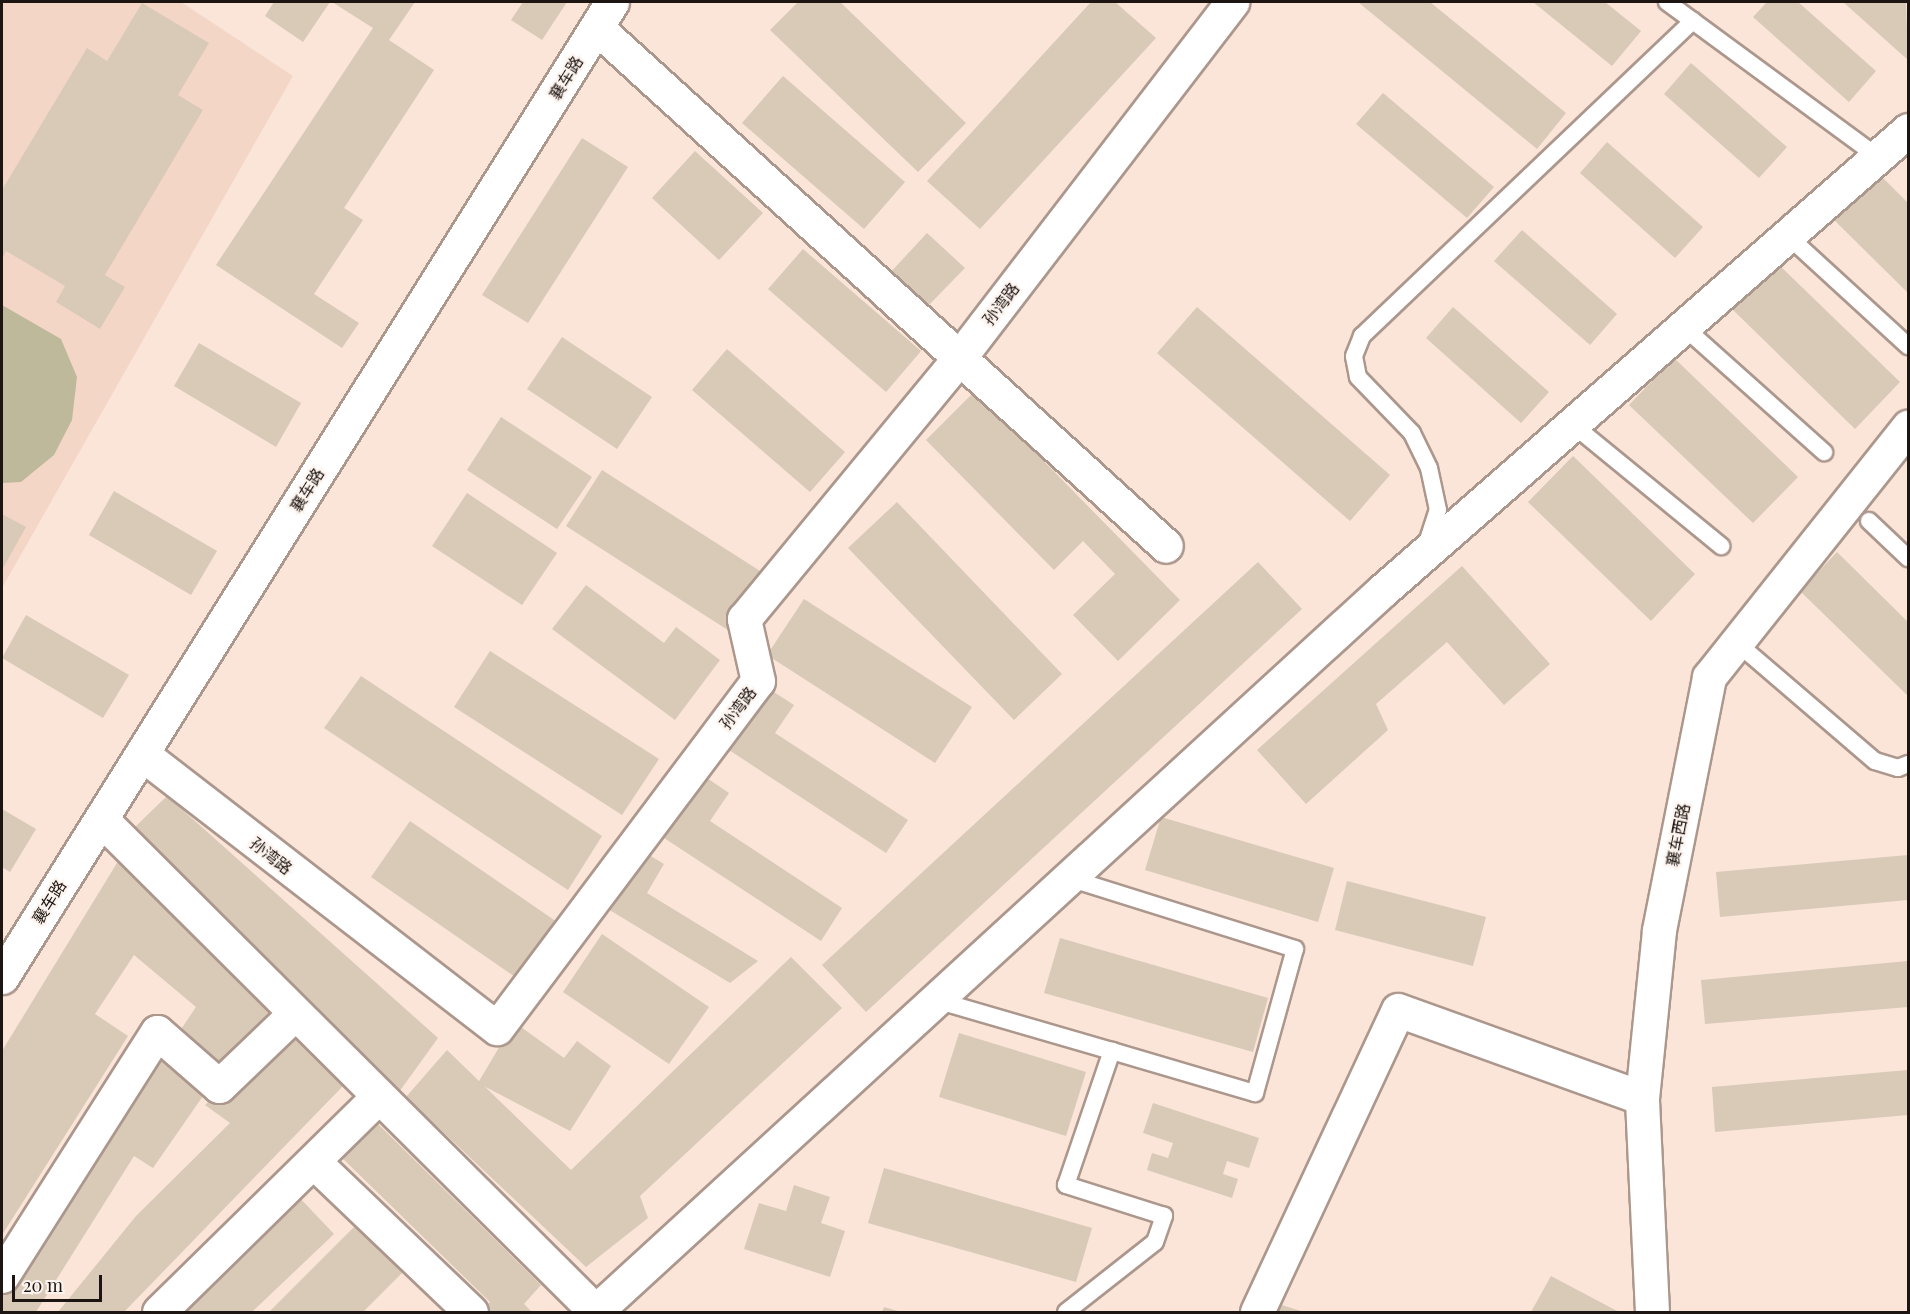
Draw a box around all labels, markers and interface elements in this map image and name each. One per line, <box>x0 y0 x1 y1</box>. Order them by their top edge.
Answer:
street label: 襄车路 <box>545 53 587 103</box>
street label: 孙湾路 <box>979 279 1023 329</box>
street label: 襄车路 <box>286 465 328 515</box>
street label: 孙湾路 <box>716 683 760 733</box>
street label: 襄车西路 <box>1662 802 1694 868</box>
street label: 孙湾路 <box>246 834 296 878</box>
street label: 襄车路 <box>28 877 70 927</box>
scale bar <box>15 1263 105 1301</box>
text: 20 m <box>23 1273 63 1297</box>

